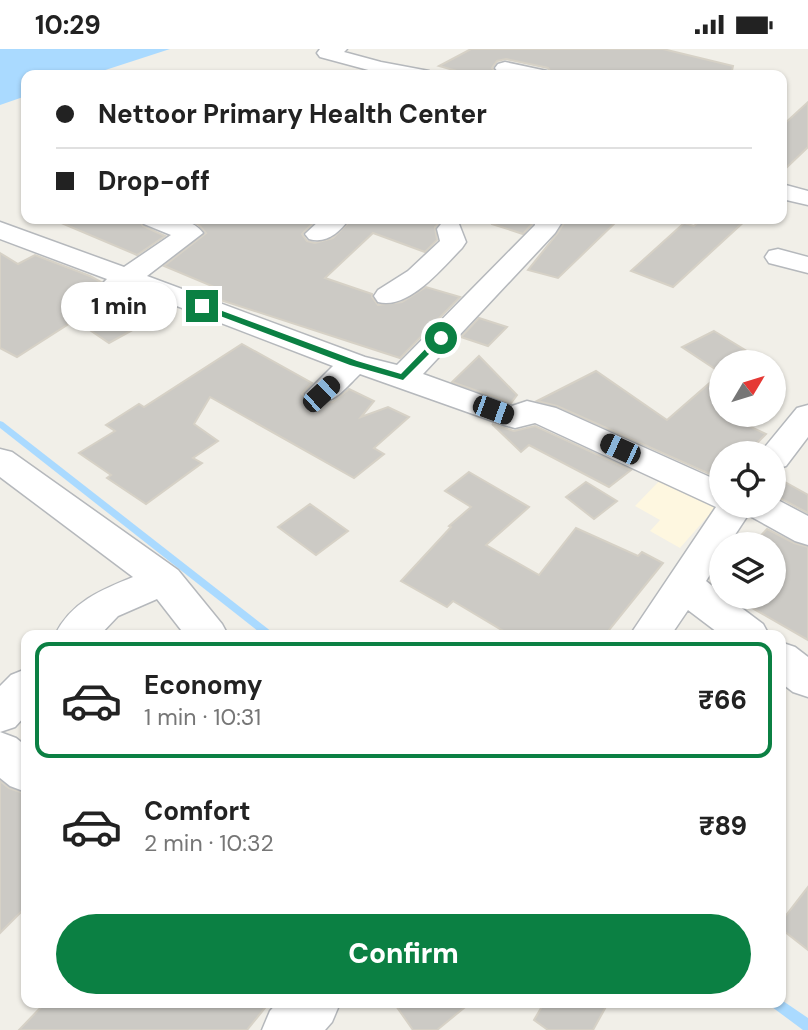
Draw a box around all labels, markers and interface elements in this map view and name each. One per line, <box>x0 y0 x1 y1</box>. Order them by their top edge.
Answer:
text: 10:29 <box>35 8 101 42</box>
text: Nettoor Primary Health Center <box>98 97 487 131</box>
text: Drop-off <box>98 164 210 198</box>
callout: 1 min <box>62 281 178 331</box>
route end <box>186 290 218 322</box>
text: 1 min <box>91 291 147 321</box>
route start <box>425 322 457 354</box>
north arrow <box>709 350 786 427</box>
map controls <box>709 350 786 609</box>
car <box>299 372 344 416</box>
car <box>470 393 517 427</box>
car <box>597 431 644 467</box>
button: locate <box>709 441 786 518</box>
button: layers <box>709 532 786 609</box>
text: Economy <box>144 668 262 702</box>
icon: car <box>60 669 123 732</box>
text: ₹66 <box>698 683 747 717</box>
text: 1 min · 10:31 <box>144 702 261 732</box>
text: Comfort <box>144 794 250 828</box>
icon: car <box>60 795 123 858</box>
text: ₹89 <box>699 809 747 843</box>
text: 2 min · 10:32 <box>144 828 274 858</box>
button: Confirm <box>56 914 751 994</box>

